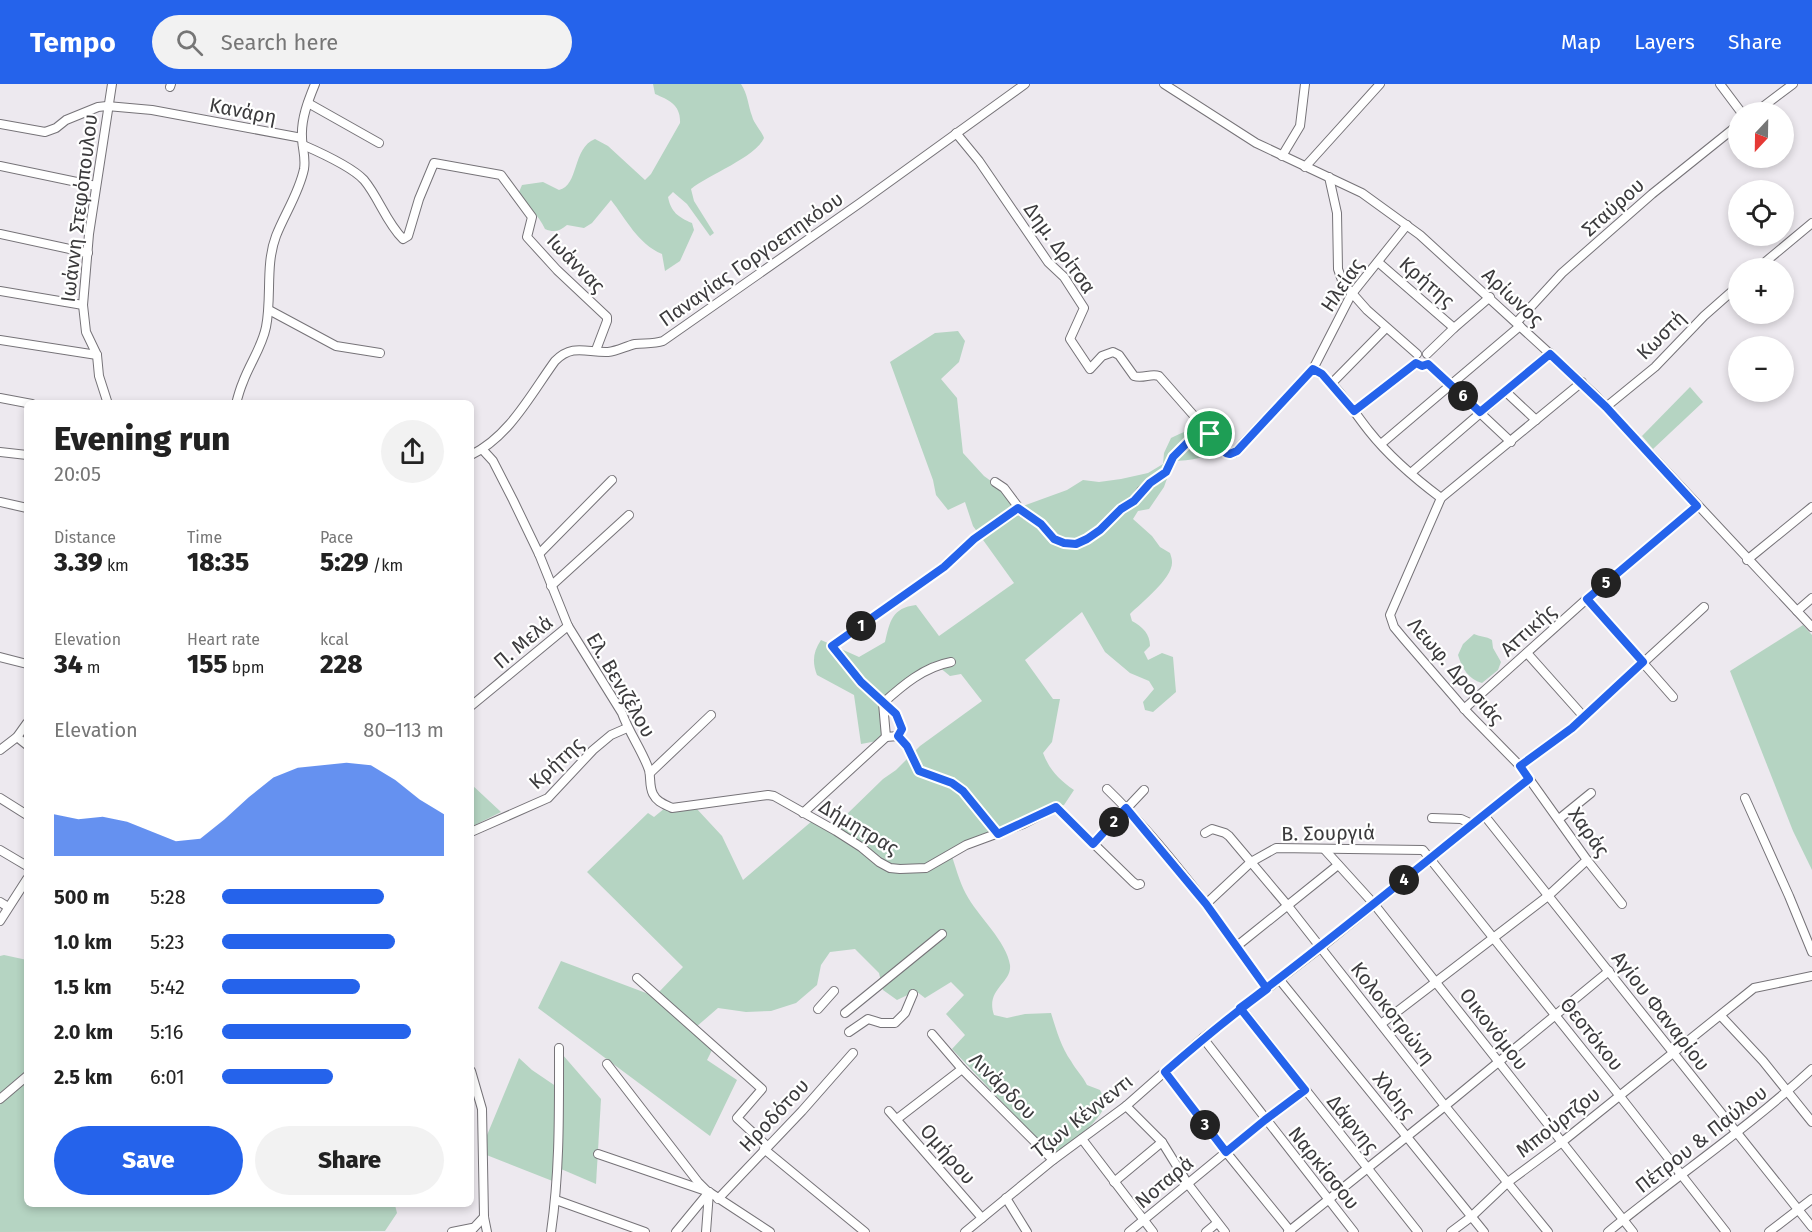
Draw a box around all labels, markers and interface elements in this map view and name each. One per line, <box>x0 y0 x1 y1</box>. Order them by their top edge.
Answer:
search box <box>152 15 572 69</box>
text: Tempo <box>30 26 116 59</box>
icon: search <box>173 26 206 59</box>
text: Search here <box>221 29 338 56</box>
text: Map <box>1561 29 1601 55</box>
text: Layers <box>1634 29 1695 55</box>
text: Share <box>1728 29 1782 55</box>
street label: Κανάρη <box>207 93 279 129</box>
north arrow <box>1728 102 1794 168</box>
map controls <box>1728 102 1794 402</box>
street label: Ιωάννη Στεφόπουλου <box>56 112 102 304</box>
street label: Σταύρου <box>1577 173 1649 241</box>
button: locate <box>1728 180 1794 246</box>
street label: Παναγίας Γοργοεπηκόου <box>654 186 848 332</box>
street label: Δημ. Δρίτσα <box>1019 198 1101 298</box>
street label: Ιωάννας <box>542 228 610 298</box>
street label: Κρήτης <box>1394 251 1460 313</box>
street label: Ηλείας <box>1315 254 1369 316</box>
button: + <box>1728 258 1794 324</box>
street label: Αρίωνος <box>1477 263 1549 331</box>
street label: Κωστή <box>1631 305 1691 365</box>
button: − <box>1728 336 1794 402</box>
pin: 6 <box>1448 381 1478 411</box>
text: 6 <box>1458 386 1468 405</box>
pin <box>1184 408 1235 459</box>
icon: arrive <box>1193 417 1226 450</box>
text: Evening run <box>54 419 230 459</box>
button: share <box>381 420 444 483</box>
text: 20:05 <box>54 462 101 486</box>
text: Distance <box>54 528 116 547</box>
text: Time <box>187 528 222 547</box>
text: Pace <box>320 528 353 547</box>
text: 3.39 <box>54 547 103 578</box>
text: 18:35 <box>187 547 249 578</box>
text: 5:29 <box>320 547 369 578</box>
text: km <box>103 556 129 575</box>
text: /km <box>369 556 403 575</box>
pin: 5 <box>1591 568 1621 598</box>
text: 5 <box>1602 573 1610 592</box>
street label: Αττικής <box>1495 599 1561 661</box>
street label: Π. Μελά <box>488 610 558 674</box>
pin: 1 <box>846 611 876 641</box>
street label: Λεωφ. Δροσιάς <box>1403 613 1509 729</box>
text: 1 <box>857 616 865 635</box>
street label: Ελ. Βενιζέλου <box>581 628 661 742</box>
text: Elevation <box>54 630 121 649</box>
text: Heart rate <box>187 630 260 649</box>
text: kcal <box>320 630 349 649</box>
text: 34 <box>54 649 83 680</box>
text: 155 <box>187 649 228 680</box>
text: 228 <box>320 649 363 680</box>
text: m <box>83 658 101 677</box>
text: bpm <box>228 658 265 677</box>
text: Elevation <box>54 718 138 742</box>
text: 80–113 m <box>363 718 444 742</box>
street label: Κρήτης <box>524 732 588 794</box>
street label: Δήμητρας <box>815 794 903 860</box>
street label: Χαράς <box>1563 803 1615 861</box>
pin: 2 <box>1099 807 1129 837</box>
text: 2 <box>1110 812 1118 831</box>
street label: Β. Σουργιά <box>1281 820 1375 846</box>
pin: 4 <box>1389 865 1419 895</box>
text: 4 <box>1399 870 1409 889</box>
text: 500 m <box>54 885 110 909</box>
text: 5:28 <box>150 885 186 909</box>
text: 1.0 km <box>54 930 112 954</box>
text: 5:23 <box>150 930 185 954</box>
street label: Αγίου Φαναρίου <box>1607 946 1715 1076</box>
street label: Κολοκοτρώνη <box>1346 957 1440 1069</box>
text: 1.5 km <box>54 975 112 999</box>
text: 5:42 <box>150 975 185 999</box>
street label: Οικονόμου <box>1454 983 1534 1075</box>
street label: Θεοτόκου <box>1555 993 1629 1075</box>
text: 2.0 km <box>54 1020 113 1044</box>
text: 5:16 <box>150 1020 183 1044</box>
street label: Λινάρδου <box>965 1048 1041 1124</box>
text: 2.5 km <box>54 1065 113 1089</box>
text: 6:01 <box>150 1065 185 1089</box>
street label: Χλόης <box>1368 1067 1420 1123</box>
street label: Τζων Κέννεντι <box>1027 1069 1137 1163</box>
street label: Ηροδότου <box>734 1073 814 1157</box>
street label: Πέτρου & Παύλου <box>1630 1080 1772 1198</box>
street label: Μπούρτζου <box>1511 1082 1605 1162</box>
street label: Δάφνης <box>1322 1090 1384 1158</box>
pin: 3 <box>1190 1110 1220 1140</box>
text: 3 <box>1201 1115 1209 1134</box>
street label: Ομήρου <box>915 1119 981 1189</box>
street label: Ναρκίσσου <box>1283 1122 1365 1214</box>
button: Save <box>54 1126 243 1195</box>
button: Share <box>255 1126 444 1195</box>
street label: Νοταρά <box>1130 1151 1198 1213</box>

